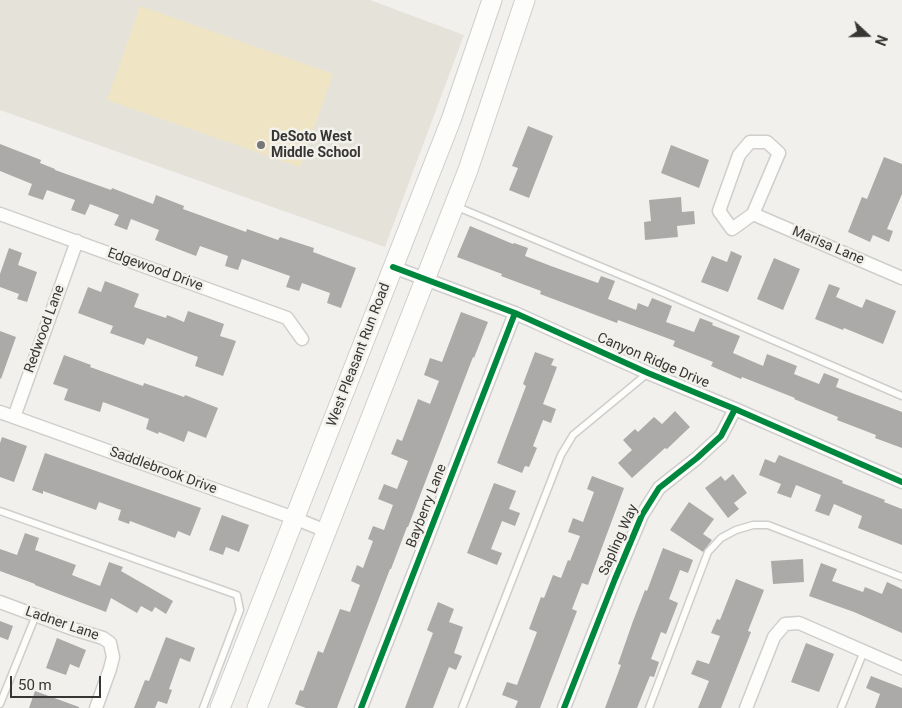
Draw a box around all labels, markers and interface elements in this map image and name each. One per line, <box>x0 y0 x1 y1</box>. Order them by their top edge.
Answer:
north arrow <box>842 10 892 60</box>
text: N <box>872 33 890 48</box>
place label: DeSoto West Middle School <box>271 129 361 162</box>
marker: DeSoto West Middle School <box>255 139 267 151</box>
street label: Marisa Lane <box>789 223 867 269</box>
street label: Edgewood Drive <box>105 245 205 295</box>
street label: West Pleasant Run Road <box>324 281 394 429</box>
street label: Redwood Lane <box>21 283 69 375</box>
street label: Canyon Ridge Drive <box>594 330 712 392</box>
street label: Saddlebrook Drive <box>107 444 219 498</box>
street label: Bayberry Lane <box>403 462 451 550</box>
street label: Sapling Way <box>596 502 642 578</box>
street label: Ladner Lane <box>23 604 101 644</box>
scale bar <box>12 666 104 698</box>
text: 50 m <box>18 676 52 694</box>

